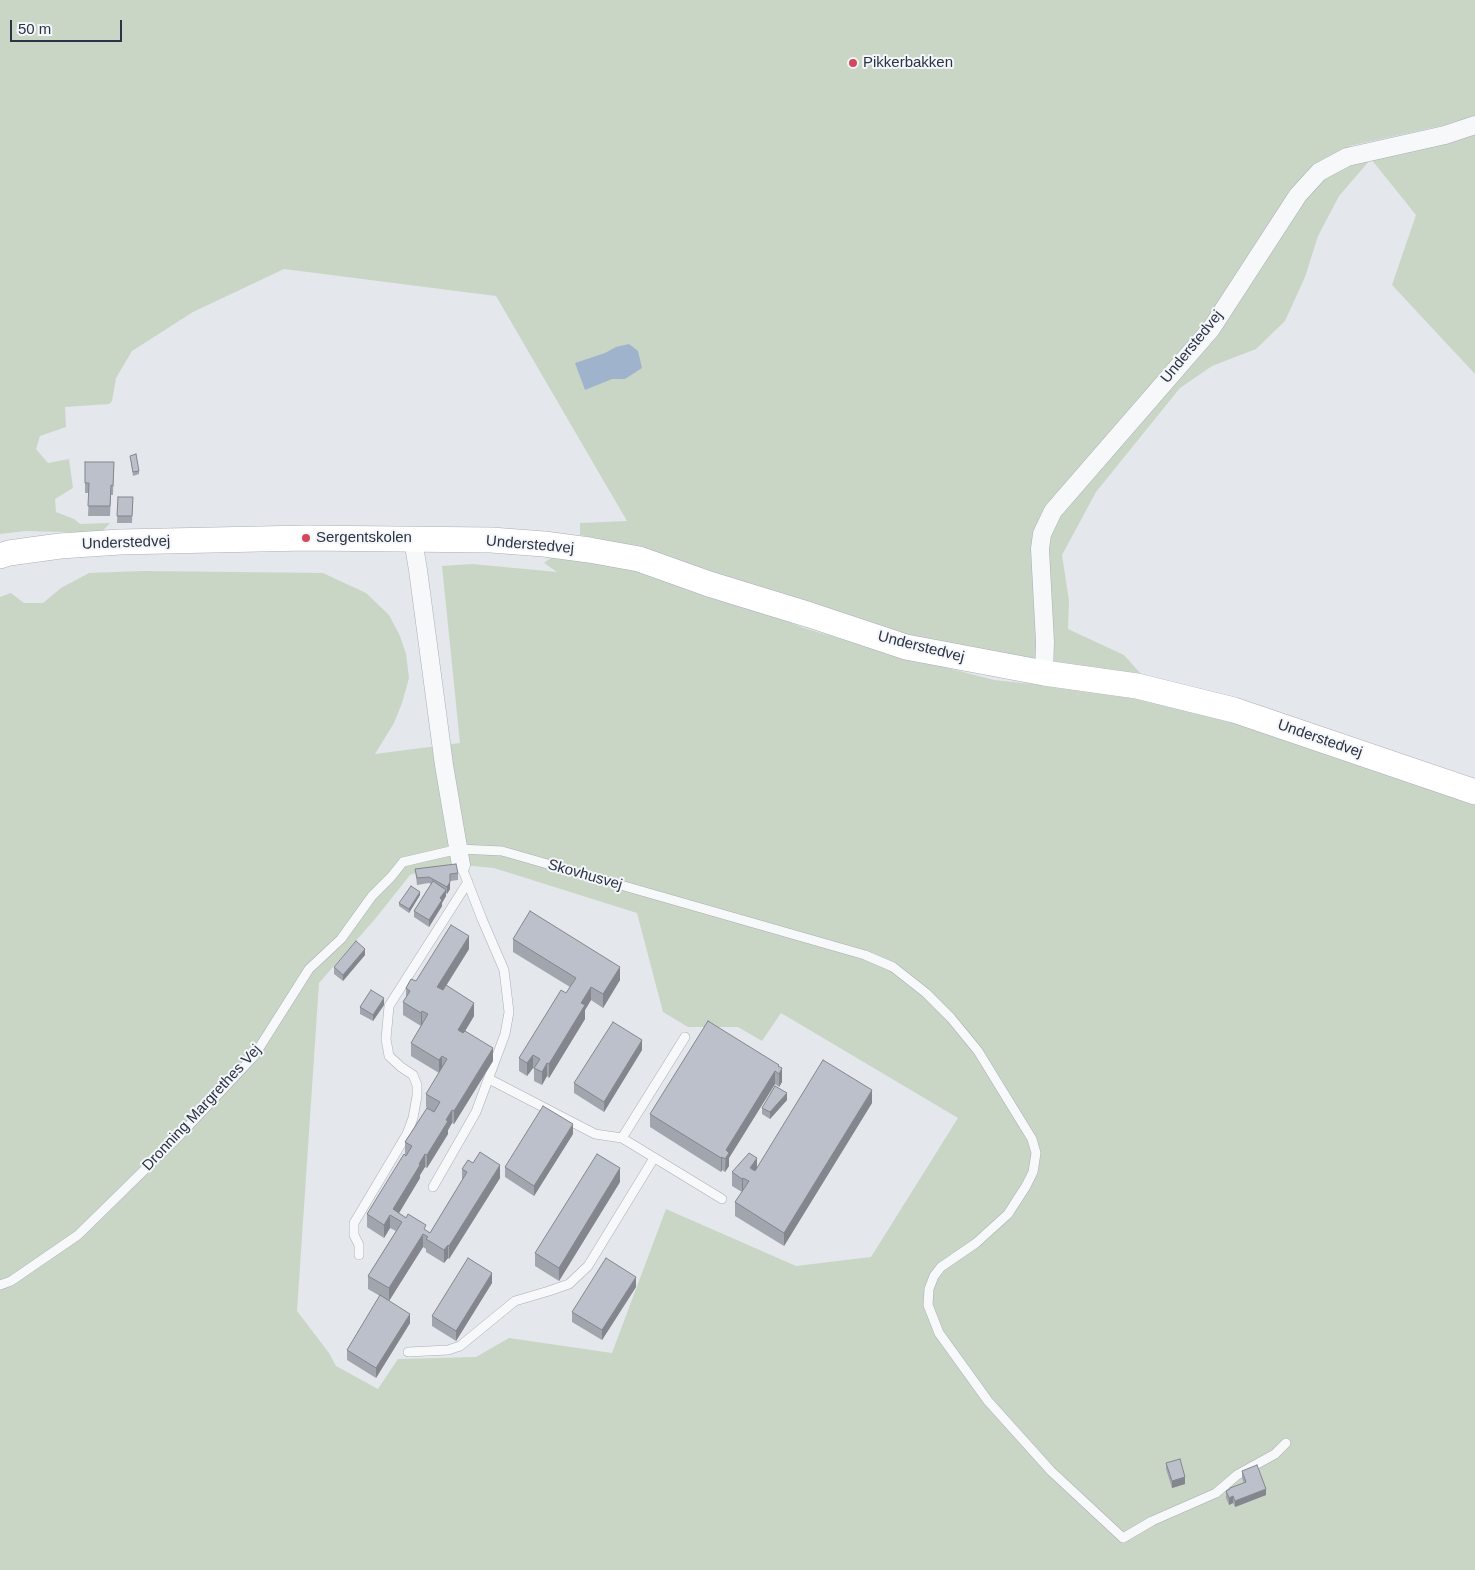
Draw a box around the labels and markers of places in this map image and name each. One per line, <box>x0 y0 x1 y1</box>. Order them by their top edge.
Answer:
place label: Pikkerbakken <box>863 54 953 72</box>
marker: Pikkerbakken <box>847 57 859 69</box>
place label: Sergentskolen <box>316 529 412 547</box>
marker: Sergentskolen <box>300 532 312 544</box>

